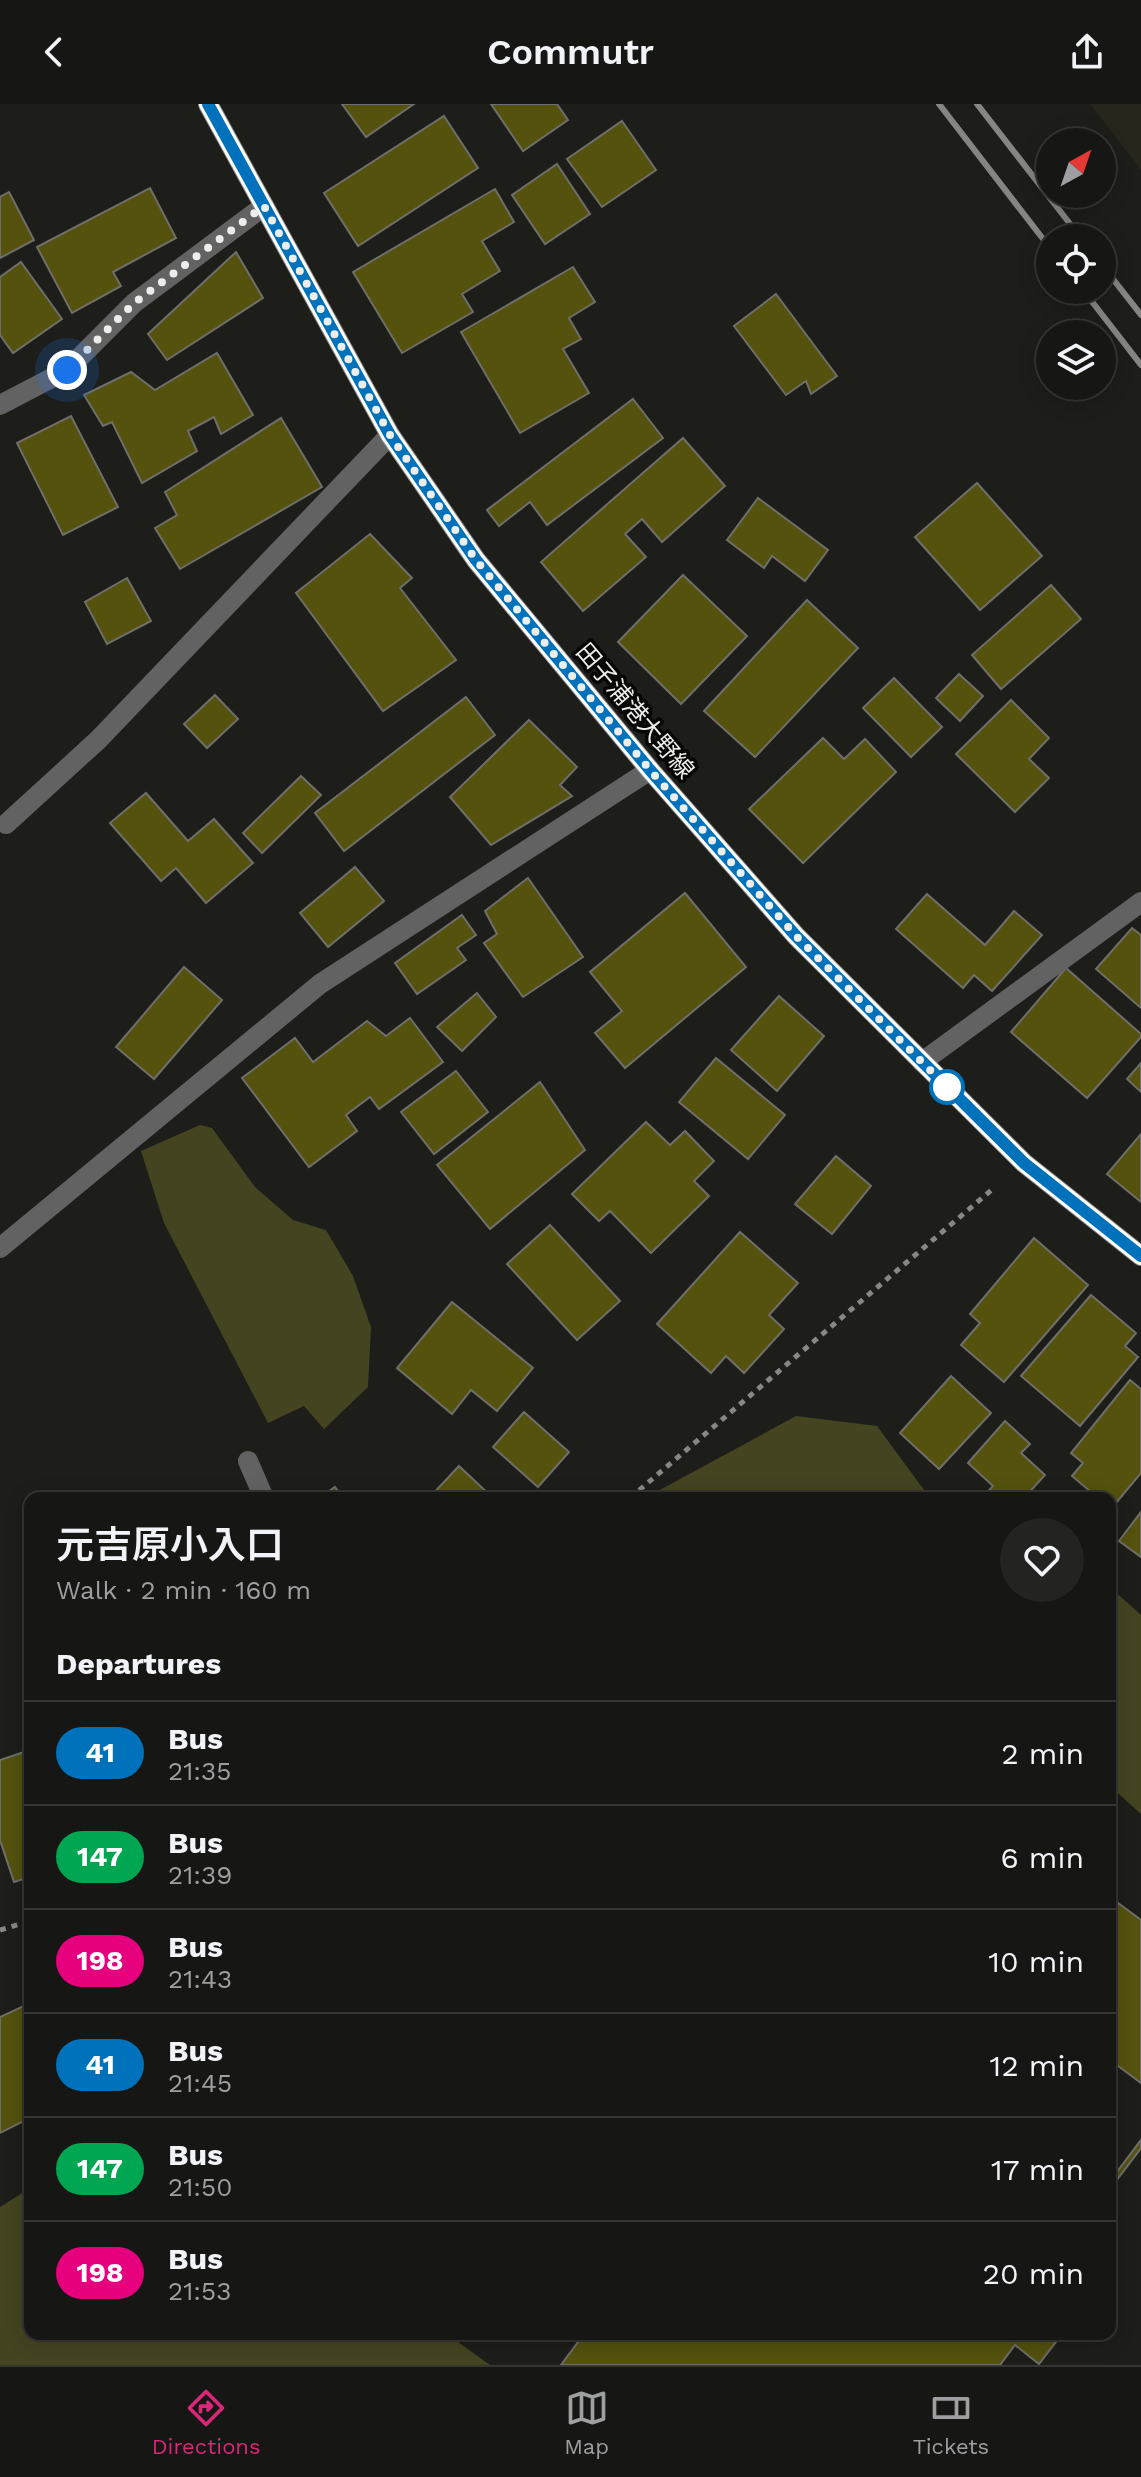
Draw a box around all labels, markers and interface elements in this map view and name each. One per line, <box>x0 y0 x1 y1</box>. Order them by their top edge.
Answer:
icon: back <box>32 30 76 74</box>
icon: share <box>1065 30 1109 74</box>
text: Commutr <box>487 31 654 73</box>
north arrow <box>1036 128 1116 208</box>
map controls <box>1036 128 1116 400</box>
button: locate <box>1036 224 1116 304</box>
button: layers <box>1036 320 1116 400</box>
your location <box>47 350 87 390</box>
street label: 田子浦港大野線 <box>570 638 700 784</box>
unlabelled marker <box>930 1070 964 1104</box>
button: heart <box>1000 1518 1084 1602</box>
text: 元吉原小入口 <box>56 1523 284 1567</box>
text: Walk · 2 min · 160 m <box>56 1575 311 1605</box>
text: Departures <box>56 1646 221 1681</box>
text: Bus <box>168 1721 223 1756</box>
text: 41 <box>85 1736 115 1769</box>
text: 2 min <box>1001 1736 1084 1771</box>
text: 21:35 <box>168 1756 231 1786</box>
text: Bus <box>168 1825 223 1860</box>
text: 147 <box>77 1840 123 1873</box>
text: 6 min <box>1000 1840 1084 1875</box>
text: 21:39 <box>168 1860 232 1890</box>
text: Bus <box>168 1929 223 1964</box>
text: 198 <box>77 1944 123 1977</box>
text: 10 min <box>988 1944 1084 1979</box>
text: 21:43 <box>168 1964 232 1994</box>
text: Bus <box>168 2033 223 2068</box>
text: 41 <box>85 2048 115 2081</box>
text: 12 min <box>989 2048 1084 2083</box>
text: 21:45 <box>168 2068 232 2098</box>
text: Bus <box>168 2137 223 2172</box>
text: 147 <box>77 2152 123 2185</box>
text: 17 min <box>991 2152 1084 2187</box>
text: 21:50 <box>168 2172 232 2202</box>
text: Bus <box>168 2241 223 2276</box>
text: 198 <box>77 2256 123 2289</box>
text: 20 min <box>982 2256 1084 2291</box>
text: 21:53 <box>168 2276 231 2306</box>
tab: Directions <box>152 2386 261 2459</box>
tab: Map <box>564 2386 609 2459</box>
tab: Tickets <box>913 2386 989 2459</box>

